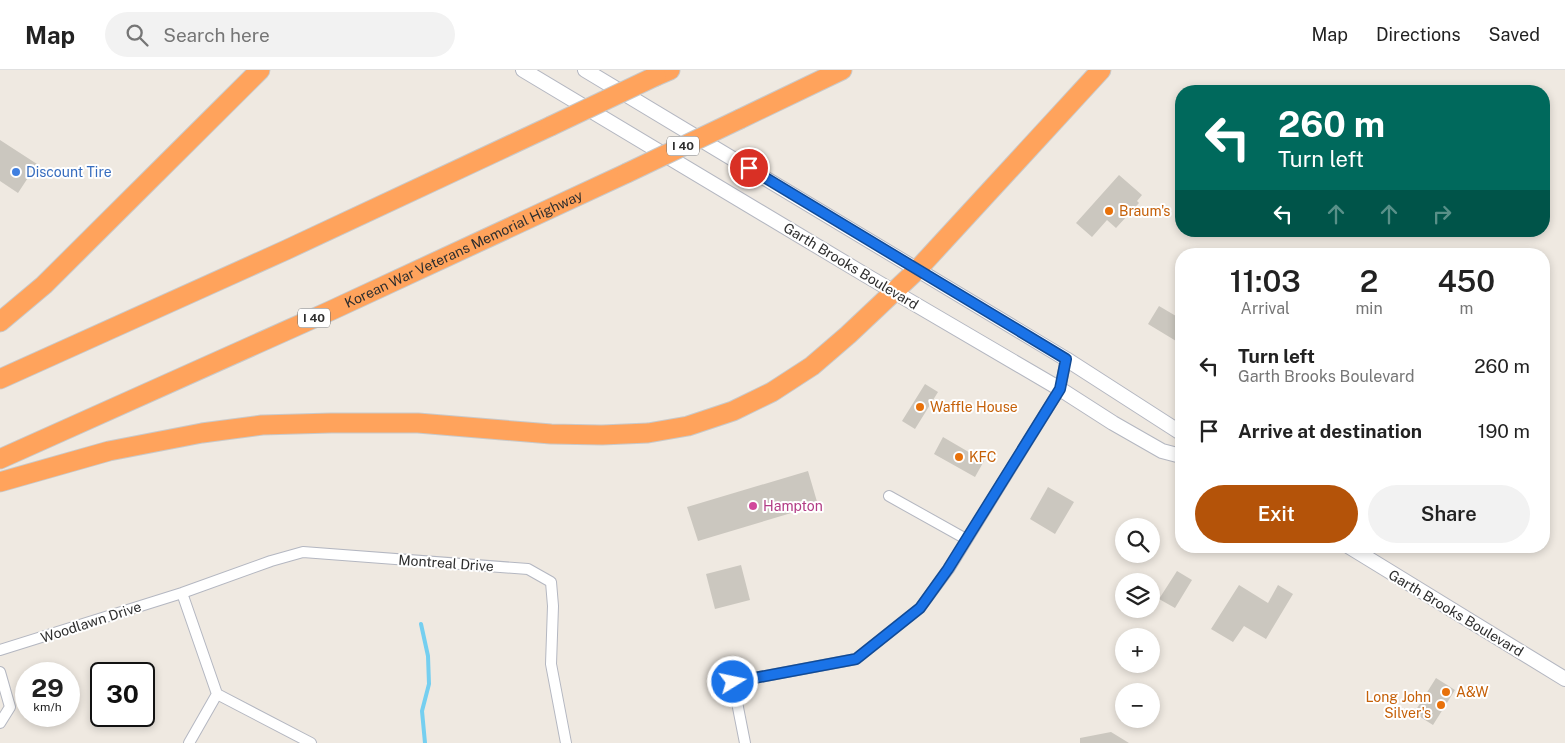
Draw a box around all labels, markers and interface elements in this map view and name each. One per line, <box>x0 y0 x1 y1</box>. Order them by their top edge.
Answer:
search box <box>105 12 455 57</box>
text: Map <box>25 21 75 49</box>
icon: search <box>123 21 151 49</box>
text: Search here <box>163 24 270 46</box>
text: Map <box>1311 24 1348 45</box>
text: Directions <box>1376 24 1461 45</box>
text: Saved <box>1489 24 1540 45</box>
text: 260 m <box>1278 104 1385 145</box>
icon: left <box>1195 105 1260 170</box>
road number: I 40 <box>667 136 699 155</box>
text: Turn left <box>1278 146 1364 172</box>
pin <box>728 147 770 189</box>
icon: arrive <box>735 154 763 182</box>
place label: Discount Tire <box>26 164 112 180</box>
marker: Discount Tire <box>10 166 22 178</box>
street label: Korean War Veterans Memorial Highway <box>342 187 586 311</box>
icon: left <box>1269 200 1297 228</box>
icon: ahead <box>1322 200 1350 228</box>
icon: ahead <box>1375 200 1403 228</box>
icon: right <box>1428 200 1456 228</box>
place label: Braum's <box>1119 203 1170 219</box>
marker: Braum's <box>1103 205 1115 217</box>
street label: Garth Brooks Boulevard <box>781 219 921 313</box>
text: 11:03 <box>1230 263 1301 299</box>
text: 2 <box>1360 263 1378 299</box>
text: 450 <box>1437 263 1495 299</box>
text: Arrival <box>1241 299 1290 318</box>
text: min <box>1356 299 1383 318</box>
text: m <box>1459 299 1473 318</box>
road number: I 40 <box>298 308 330 328</box>
text: Turn left <box>1238 345 1315 367</box>
icon: left <box>1195 352 1223 380</box>
text: 260 m <box>1474 355 1530 377</box>
text: Garth Brooks Boulevard <box>1238 367 1415 386</box>
place label: Waffle House <box>930 399 1018 415</box>
marker: Waffle House <box>914 401 926 413</box>
icon: arrive <box>1195 417 1223 445</box>
text: Arrive at destination <box>1238 420 1422 442</box>
text: 190 m <box>1478 420 1530 442</box>
place label: KFC <box>969 449 997 465</box>
marker: KFC <box>953 451 965 463</box>
button: Exit <box>1195 485 1358 543</box>
button: Share <box>1368 485 1530 543</box>
place label: Hampton <box>763 498 823 514</box>
marker: Hampton <box>747 500 759 512</box>
map controls <box>1115 518 1160 728</box>
button: search <box>1115 518 1160 563</box>
street label: Montreal Drive <box>398 552 494 574</box>
street label: Garth Brooks Boulevard <box>1386 566 1526 660</box>
button: layers <box>1115 573 1160 618</box>
street label: Woodlawn Drive <box>39 598 143 646</box>
button: + <box>1115 628 1160 673</box>
position arrow <box>706 655 758 707</box>
speed limit sign: 30 <box>90 662 155 727</box>
text: 29 <box>31 673 64 703</box>
button: − <box>1115 683 1160 728</box>
place label: A&W <box>1456 684 1489 700</box>
marker: A&W <box>1440 686 1452 698</box>
place label: Long John Silver's <box>1366 689 1431 721</box>
marker: Long John Silver's <box>1435 699 1447 711</box>
text: km/h <box>33 700 62 714</box>

